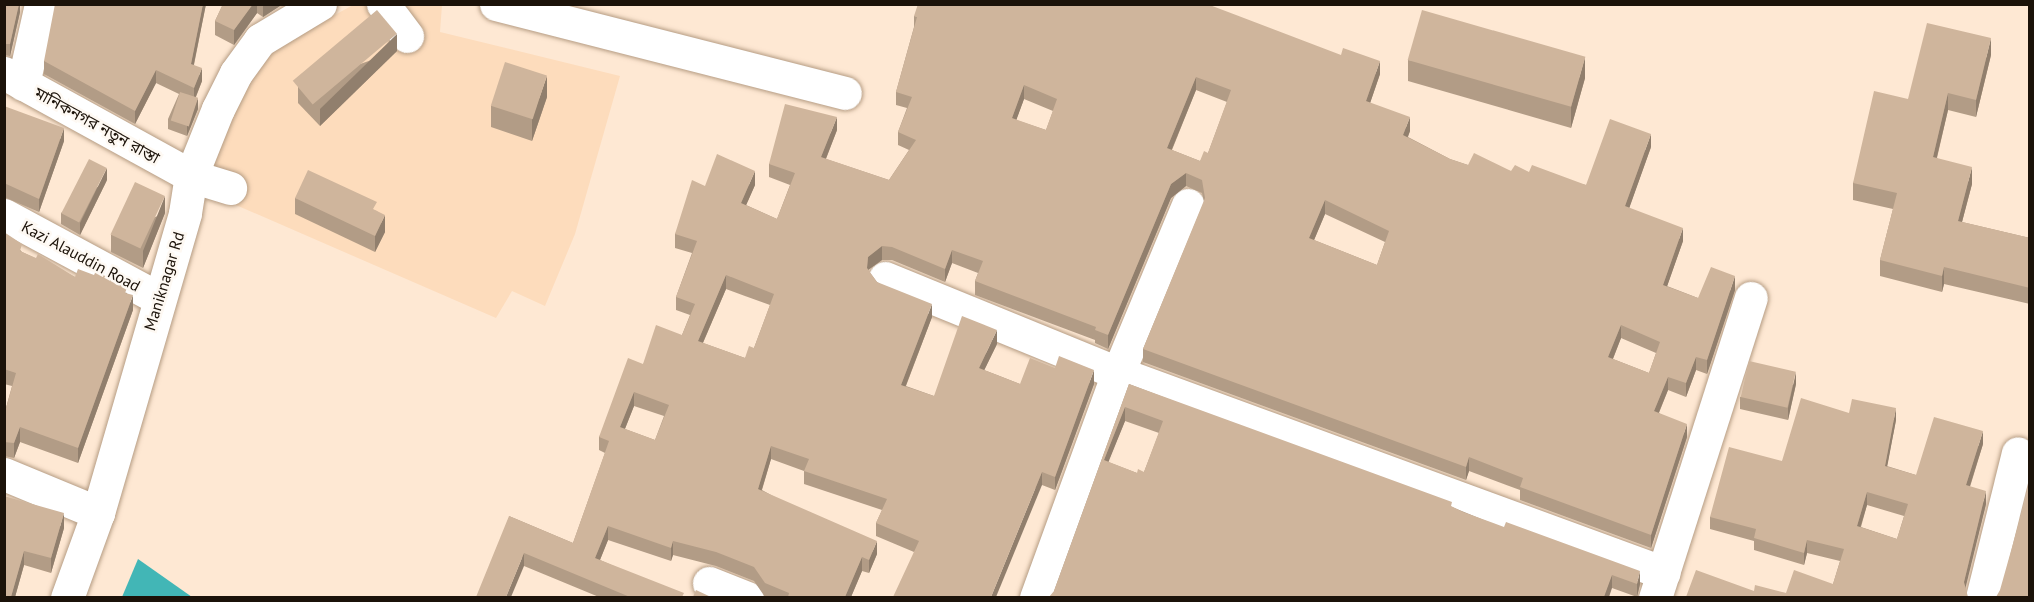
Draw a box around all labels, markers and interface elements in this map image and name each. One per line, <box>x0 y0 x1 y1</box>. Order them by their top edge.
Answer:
street label: মানিকনগর নতুন রাস্তা <box>31 83 163 167</box>
street label: Kazi Alauddin Road <box>18 217 144 295</box>
street label: Maniknagar Rd <box>140 229 188 333</box>

